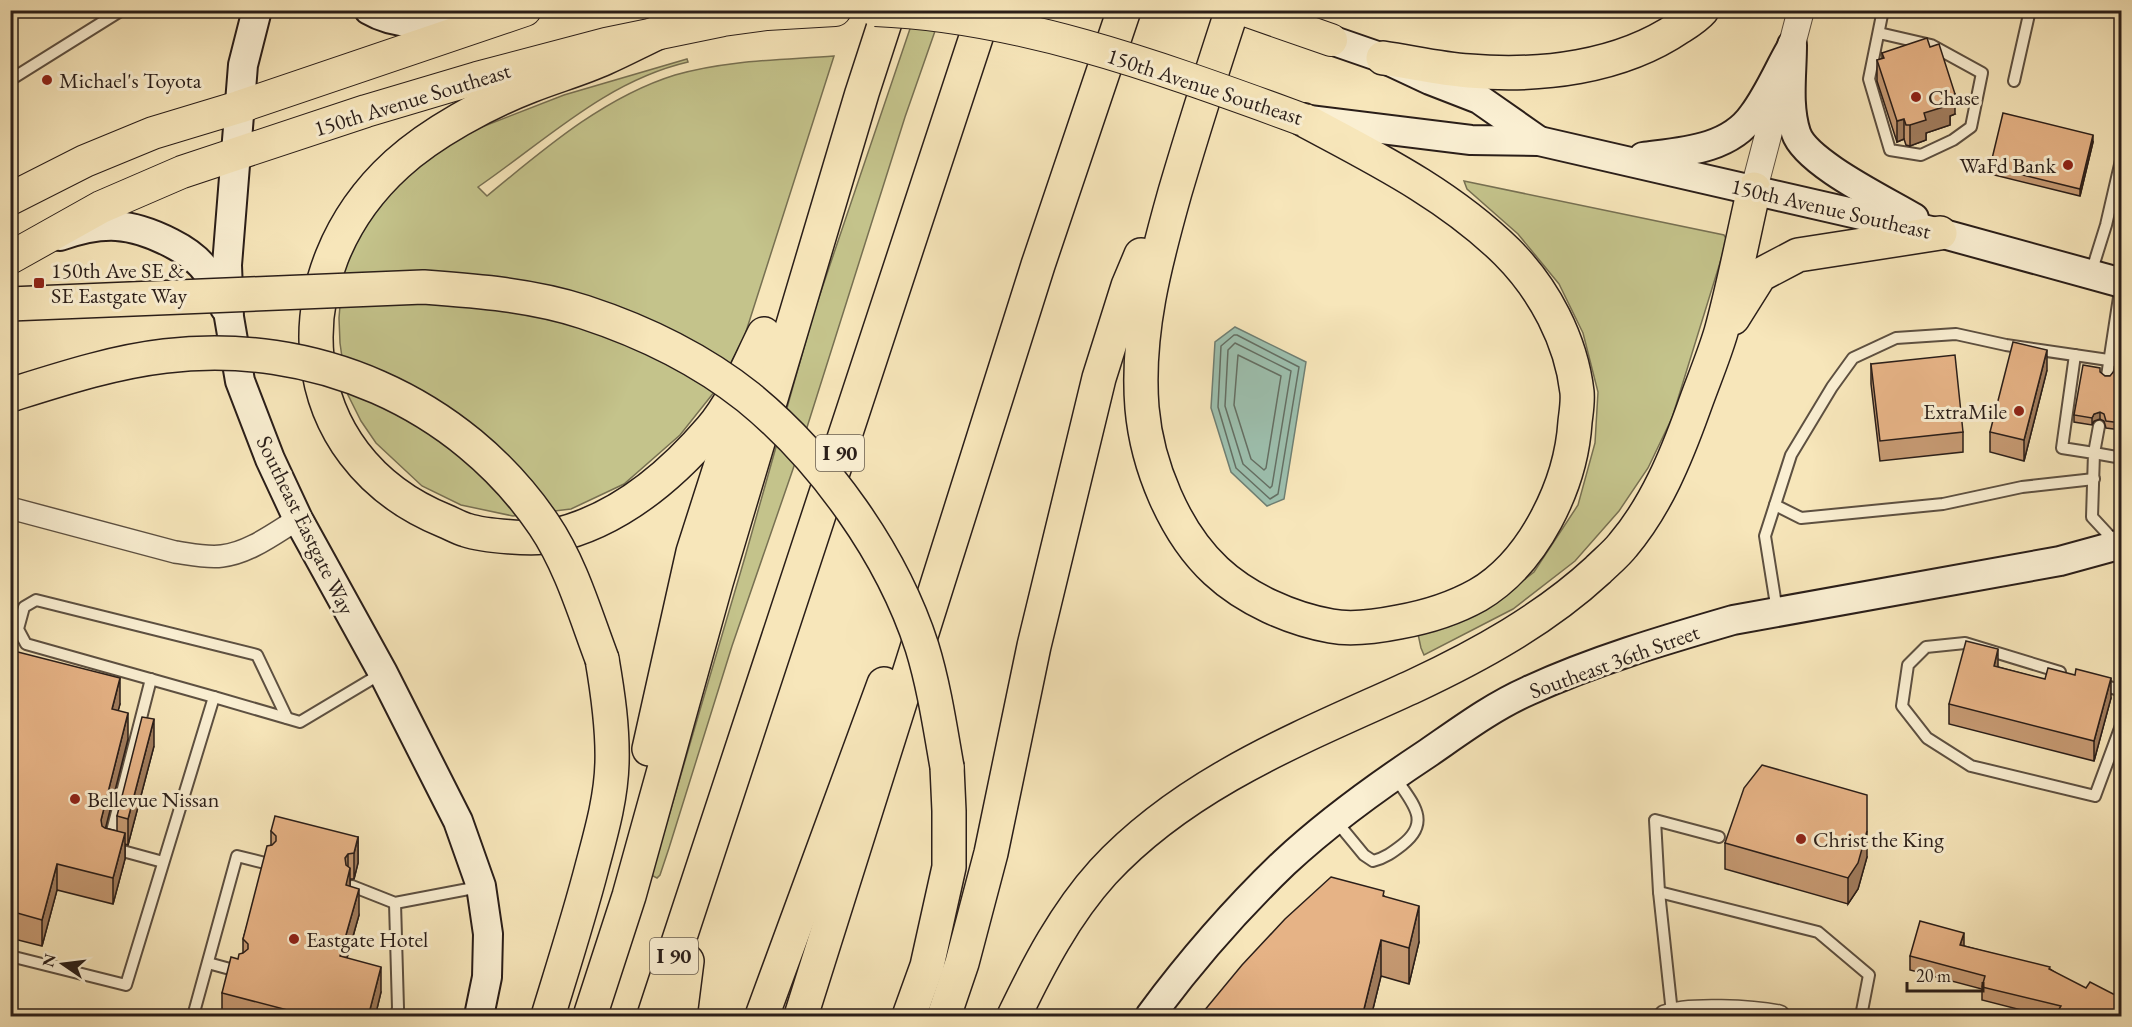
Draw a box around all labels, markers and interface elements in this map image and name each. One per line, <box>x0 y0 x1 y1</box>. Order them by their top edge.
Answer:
street label: 150th Avenue Southeast <box>1103 41 1307 132</box>
street label: 150th Avenue Southeast <box>310 56 514 143</box>
place label: Michael's Toyota <box>59 66 202 95</box>
marker: Michael's Toyota <box>40 73 54 87</box>
place label: Chase <box>1928 83 1980 112</box>
marker: Chase <box>1909 90 1923 104</box>
place label: WaFd Bank <box>1960 151 2057 180</box>
marker: WaFd Bank <box>2061 158 2075 172</box>
street label: 150th Avenue Southeast <box>1728 171 1934 246</box>
place label: 150th Ave SE & SE Eastgate Way <box>51 256 187 310</box>
marker: 150th Ave SE & SE Eastgate Way <box>32 276 46 290</box>
place label: ExtraMile <box>1923 397 2007 426</box>
marker: ExtraMile <box>2012 404 2026 418</box>
street label: Southeast Eastgate Way <box>250 431 362 620</box>
road number: I 90 <box>816 435 864 471</box>
street label: Southeast 36th Street <box>1525 617 1703 706</box>
place label: Bellevue Nissan <box>87 785 220 814</box>
marker: Bellevue Nissan <box>68 792 82 806</box>
place label: Christ the King <box>1813 825 1944 854</box>
marker: Christ the King <box>1794 832 1808 846</box>
place label: Eastgate Hotel <box>306 925 428 954</box>
marker: Eastgate Hotel <box>287 932 301 946</box>
north arrow <box>33 934 93 994</box>
road number: I 90 <box>650 938 698 974</box>
text: N <box>37 952 61 969</box>
scale bar <box>1907 955 1984 993</box>
text: 20 m <box>1916 964 1951 987</box>

